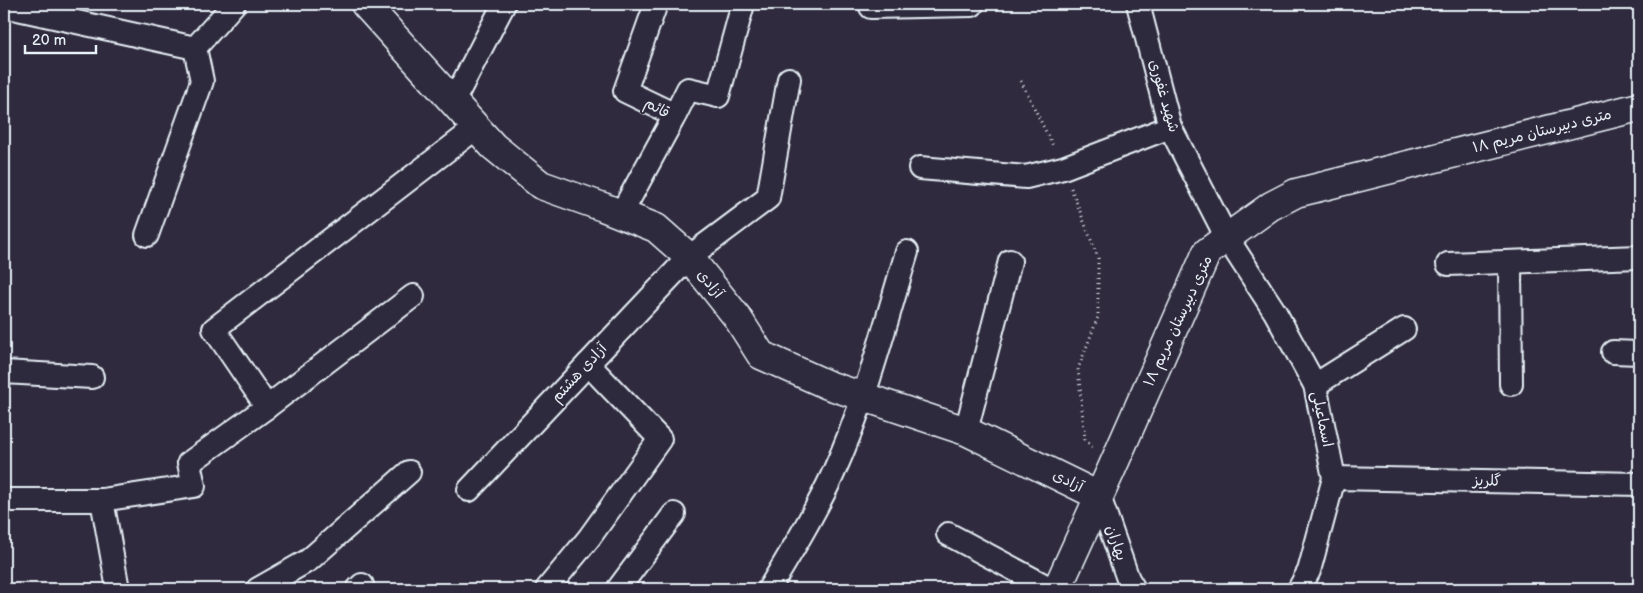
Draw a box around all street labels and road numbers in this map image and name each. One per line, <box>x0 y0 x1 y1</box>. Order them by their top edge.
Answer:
street label: شهید غفوری <box>1145 57 1183 135</box>
street label: قائم <box>640 93 673 124</box>
street label: ۱۸ متری دبیرستان مریم <box>1471 105 1614 159</box>
street label: ۱۸ متری دبیرستان مریم <box>1139 252 1219 390</box>
street label: آزادی <box>693 266 728 303</box>
street label: آزادی هشتم <box>547 339 613 408</box>
street label: اسماعیلی <box>1307 389 1337 449</box>
street label: آزادی <box>1050 466 1088 497</box>
street label: گلریز <box>1471 471 1501 491</box>
street label: بهاران <box>1101 523 1131 563</box>

